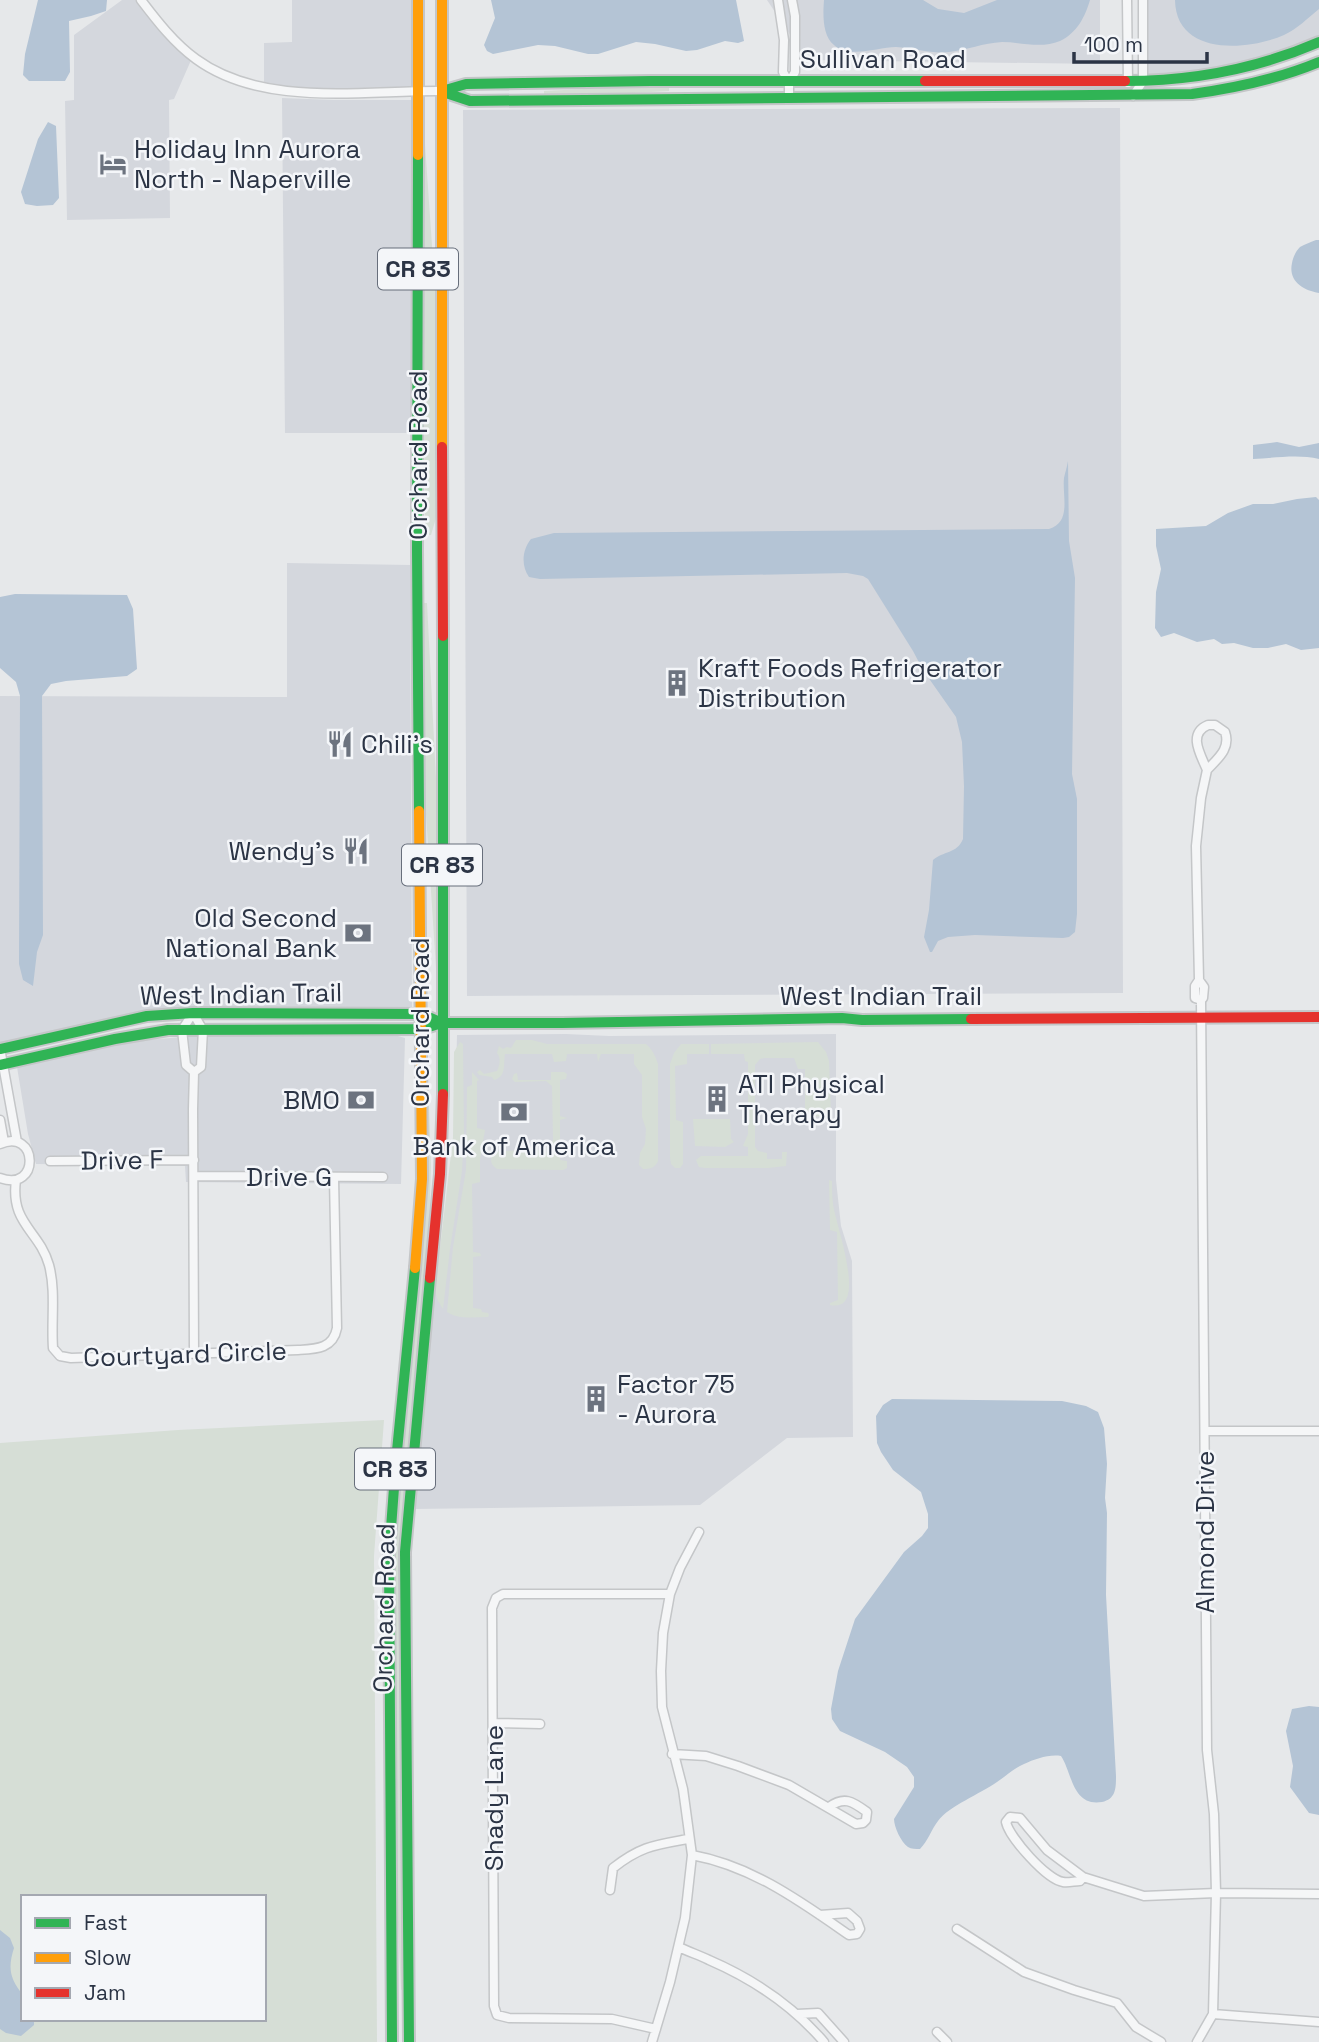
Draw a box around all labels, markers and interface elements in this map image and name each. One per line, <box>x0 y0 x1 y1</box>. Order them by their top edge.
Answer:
scale bar <box>1074 21 1207 65</box>
text: 100 m <box>1084 31 1143 58</box>
street label: Sullivan Road <box>800 42 966 76</box>
place label: Holiday Inn Aurora North - Naperville <box>134 132 360 196</box>
hotel icon: Holiday Inn Aurora North - Naperville <box>98 149 128 179</box>
road number: CR 83 <box>378 248 458 290</box>
street label: Orchard Road <box>401 370 435 540</box>
place label: Kraft Foods Refrigerator Distribution <box>698 651 1002 715</box>
building icon: Kraft Foods Refrigerator Distribution <box>662 668 692 698</box>
place label: Chili's <box>361 727 433 761</box>
restaurant icon: Chili's <box>325 729 355 759</box>
place label: Wendy's <box>228 834 335 868</box>
restaurant icon: Wendy's <box>341 836 371 866</box>
road number: CR 83 <box>402 844 482 886</box>
place label: Old Second National Bank <box>165 901 337 965</box>
bank icon: Old Second National Bank <box>343 918 373 948</box>
street label: Orchard Road <box>403 937 437 1107</box>
street label: West Indian Trail <box>139 975 343 1013</box>
street label: West Indian Trail <box>780 979 982 1013</box>
place label: ATI Physical Therapy <box>738 1067 885 1131</box>
place label: BMO <box>283 1083 340 1117</box>
building icon: ATI Physical Therapy <box>702 1084 732 1114</box>
bank icon: BMO <box>346 1085 376 1115</box>
bank icon: Bank of America <box>499 1097 529 1127</box>
place label: Bank of America <box>413 1129 616 1163</box>
street label: Drive F <box>80 1142 164 1178</box>
street label: Drive G <box>246 1160 332 1194</box>
street label: Courtyard Circle <box>83 1333 287 1375</box>
place label: Factor 75 - Aurora <box>617 1367 735 1431</box>
building icon: Factor 75 - Aurora <box>581 1384 611 1414</box>
road number: CR 83 <box>355 1448 435 1490</box>
street label: Almond Drive <box>1188 1451 1222 1613</box>
street label: Orchard Road <box>366 1523 402 1693</box>
street label: Shady Lane <box>477 1725 511 1871</box>
legend <box>21 1895 266 2021</box>
text: Fast <box>84 1909 128 1936</box>
text: Slow <box>84 1944 132 1971</box>
text: Jam <box>84 1979 126 2006</box>

